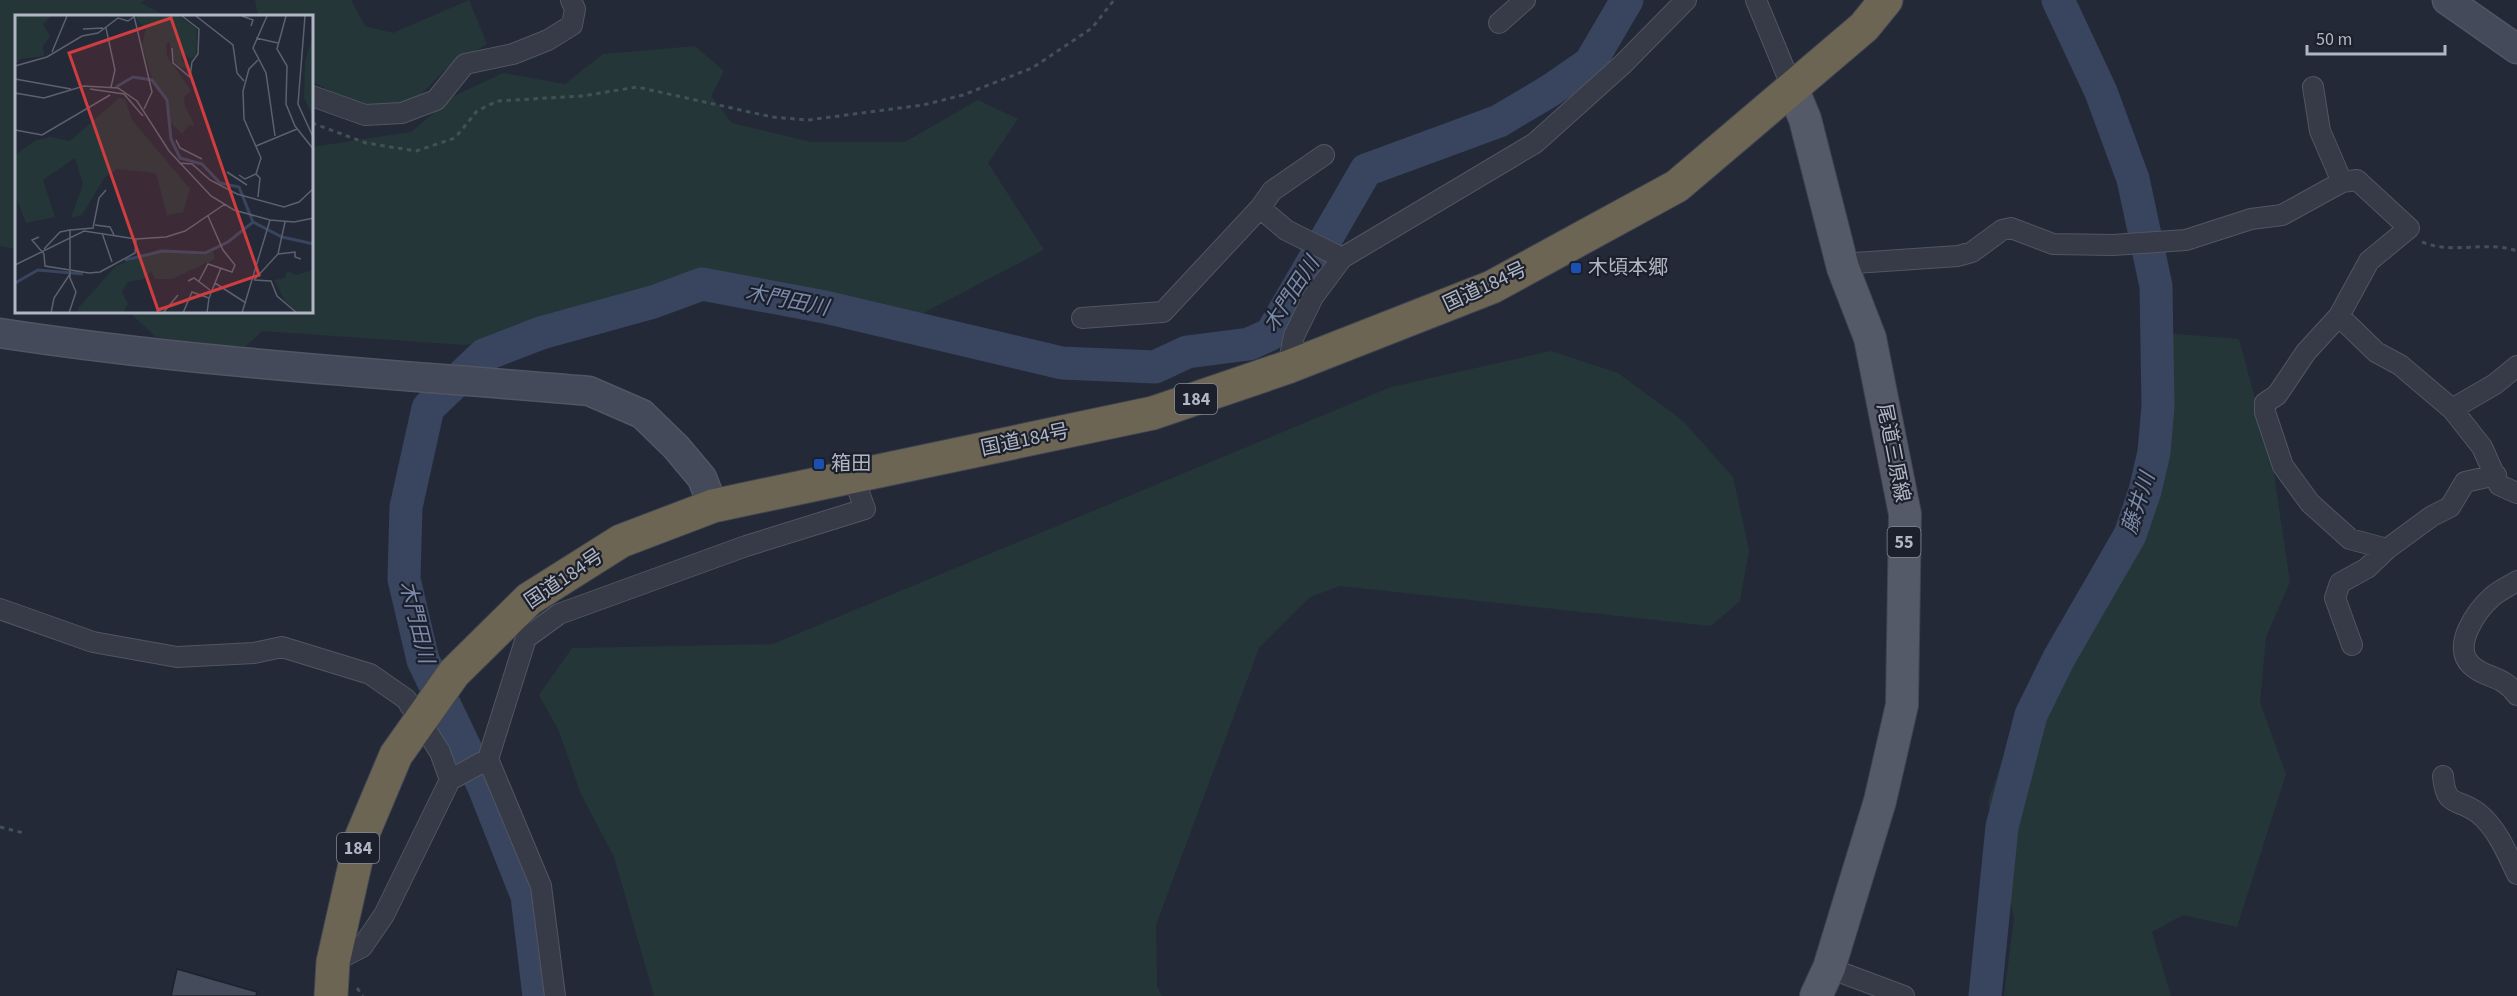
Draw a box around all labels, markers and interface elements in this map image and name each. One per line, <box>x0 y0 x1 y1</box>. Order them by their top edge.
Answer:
inset map <box>15 15 314 314</box>
scale bar <box>2307 18 2445 56</box>
text: 50 m <box>2316 27 2352 52</box>
water label: 木門田川 <box>1256 249 1328 337</box>
place label: 木頃本郷 <box>1588 254 1668 282</box>
street label: 国道184号 <box>1438 255 1532 319</box>
marker: 木頃本郷 <box>1569 261 1583 275</box>
water label: 木門田川 <box>743 277 833 323</box>
road number: 184 <box>1175 384 1217 414</box>
street label: 尾道三原線 <box>1870 401 1916 505</box>
street label: 国道184号 <box>978 417 1072 463</box>
place label: 箱田 <box>831 450 871 478</box>
marker: 箱田 <box>812 457 826 471</box>
water label: 藤井川 <box>2114 467 2163 538</box>
road number: 55 <box>1888 527 1920 557</box>
street label: 国道184号 <box>519 542 609 616</box>
water label: 木門田川 <box>392 578 442 668</box>
road number: 184 <box>337 833 379 863</box>

